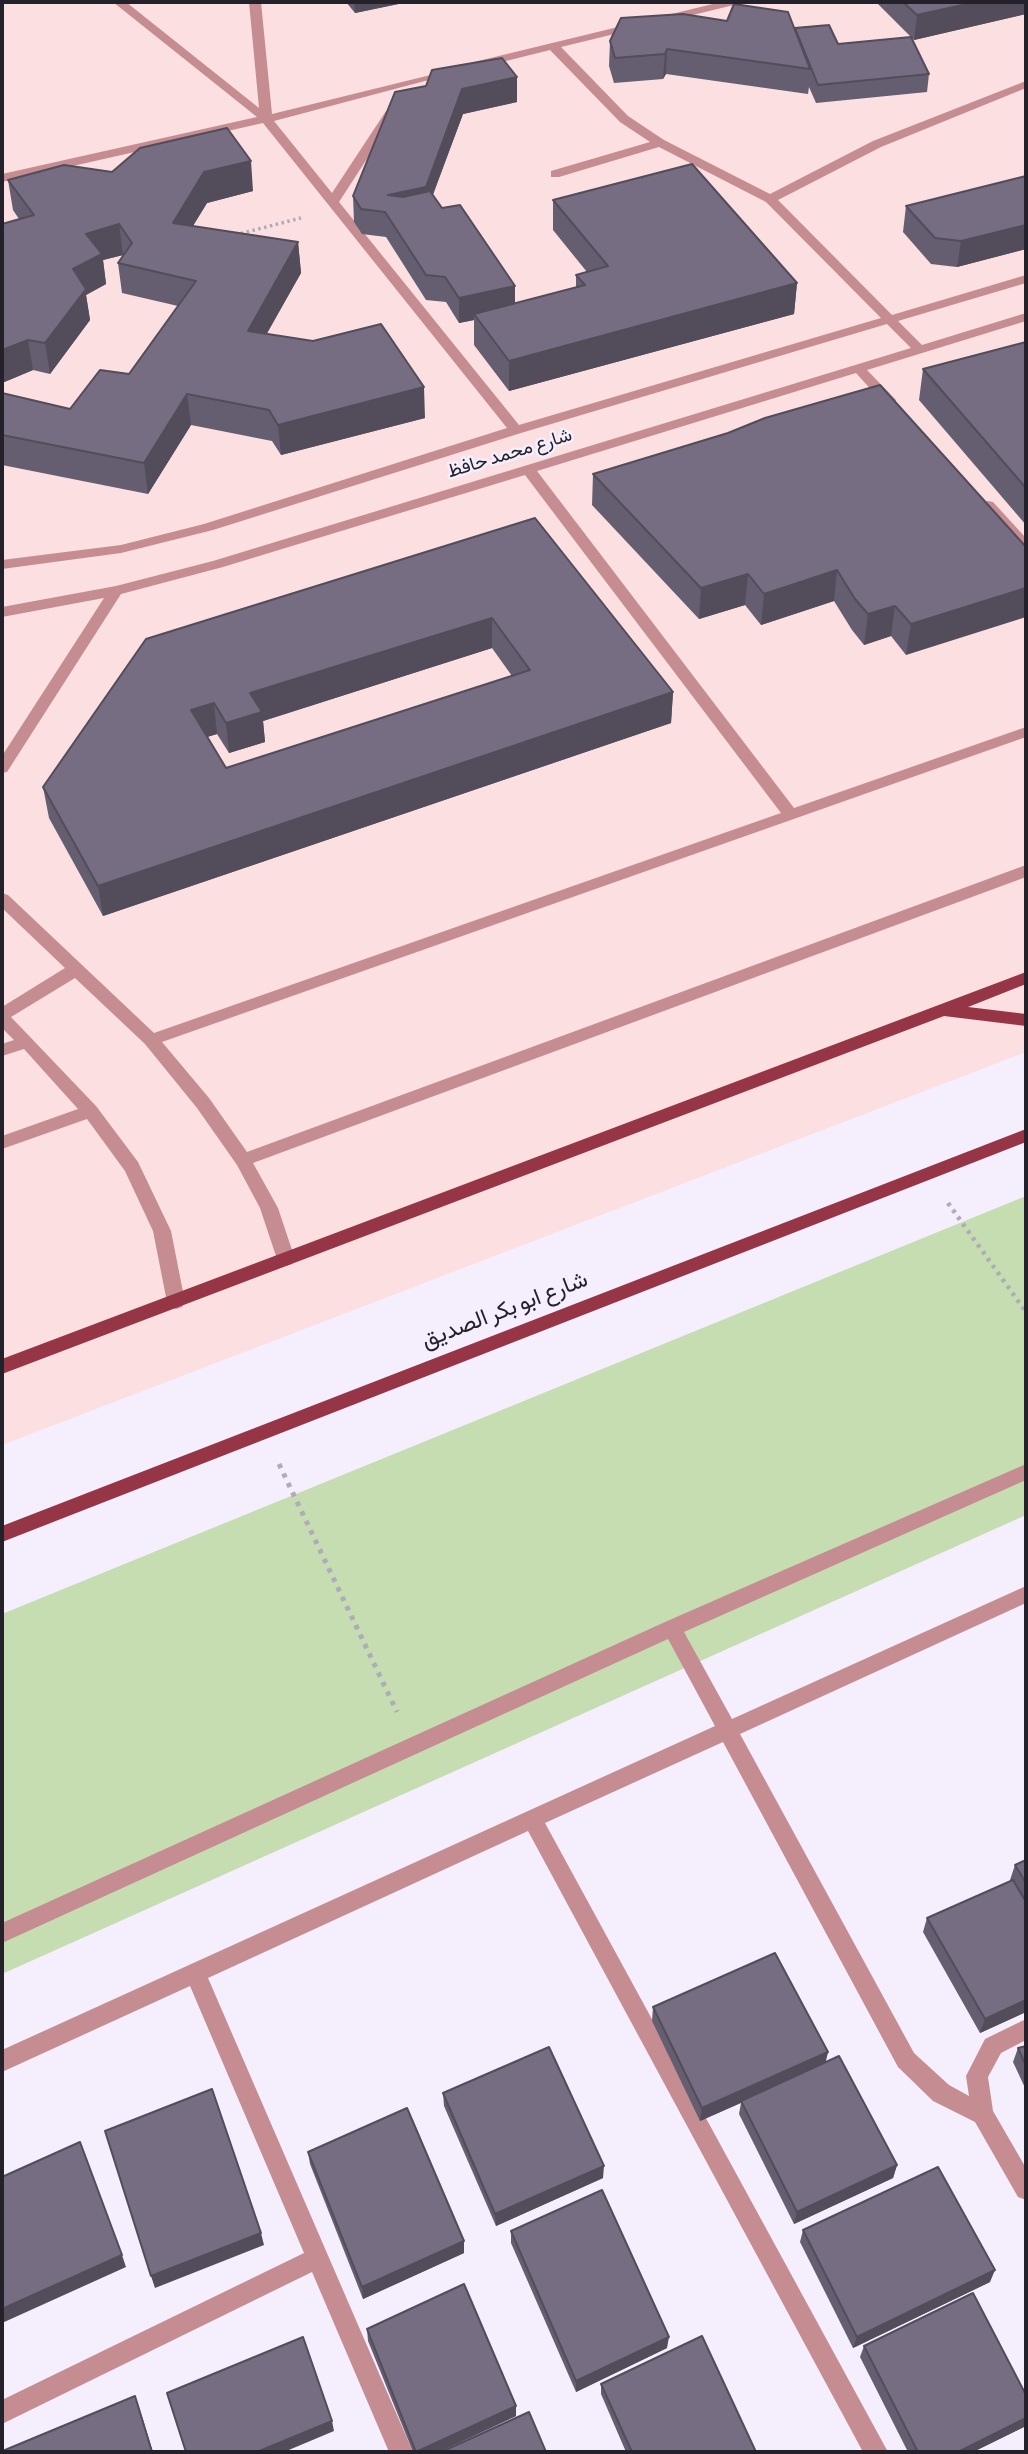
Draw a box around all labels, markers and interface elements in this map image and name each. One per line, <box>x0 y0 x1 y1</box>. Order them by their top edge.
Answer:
street label: شارع محمد حافظ <box>445 424 575 484</box>
street label: شارع ابو بكر الصديق <box>418 1267 592 1355</box>

